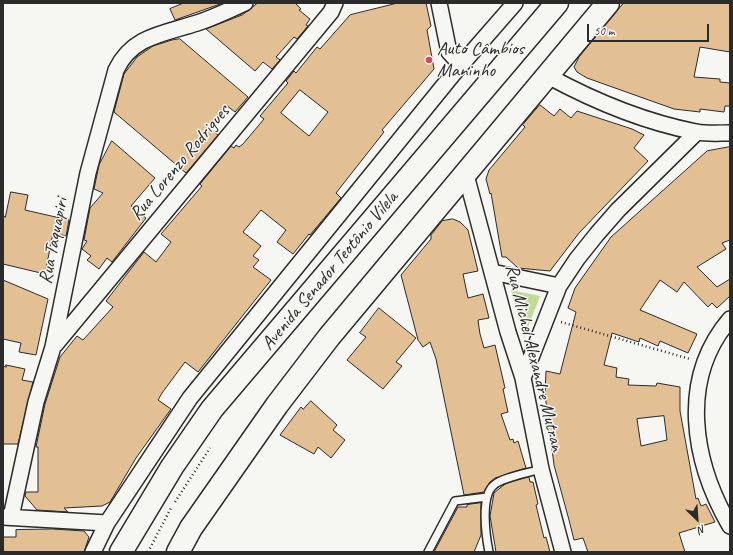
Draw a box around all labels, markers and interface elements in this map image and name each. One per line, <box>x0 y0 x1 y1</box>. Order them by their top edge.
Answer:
scale bar <box>589 16 711 42</box>
text: 50 m <box>594 23 614 39</box>
place label: Auto Câmbios Maninho <box>437 38 524 82</box>
marker: Auto Câmbios Maninho <box>424 55 434 65</box>
street label: Rua Lorenzo Rodrigues <box>125 101 235 225</box>
street label: Avenida Senador Teotônio Vilela <box>257 187 403 355</box>
street label: Rua Taquapiri <box>34 196 74 286</box>
street label: Rua Michel Alexandre Mutran <box>500 262 568 454</box>
north arrow <box>677 499 717 539</box>
text: N <box>696 522 708 538</box>

